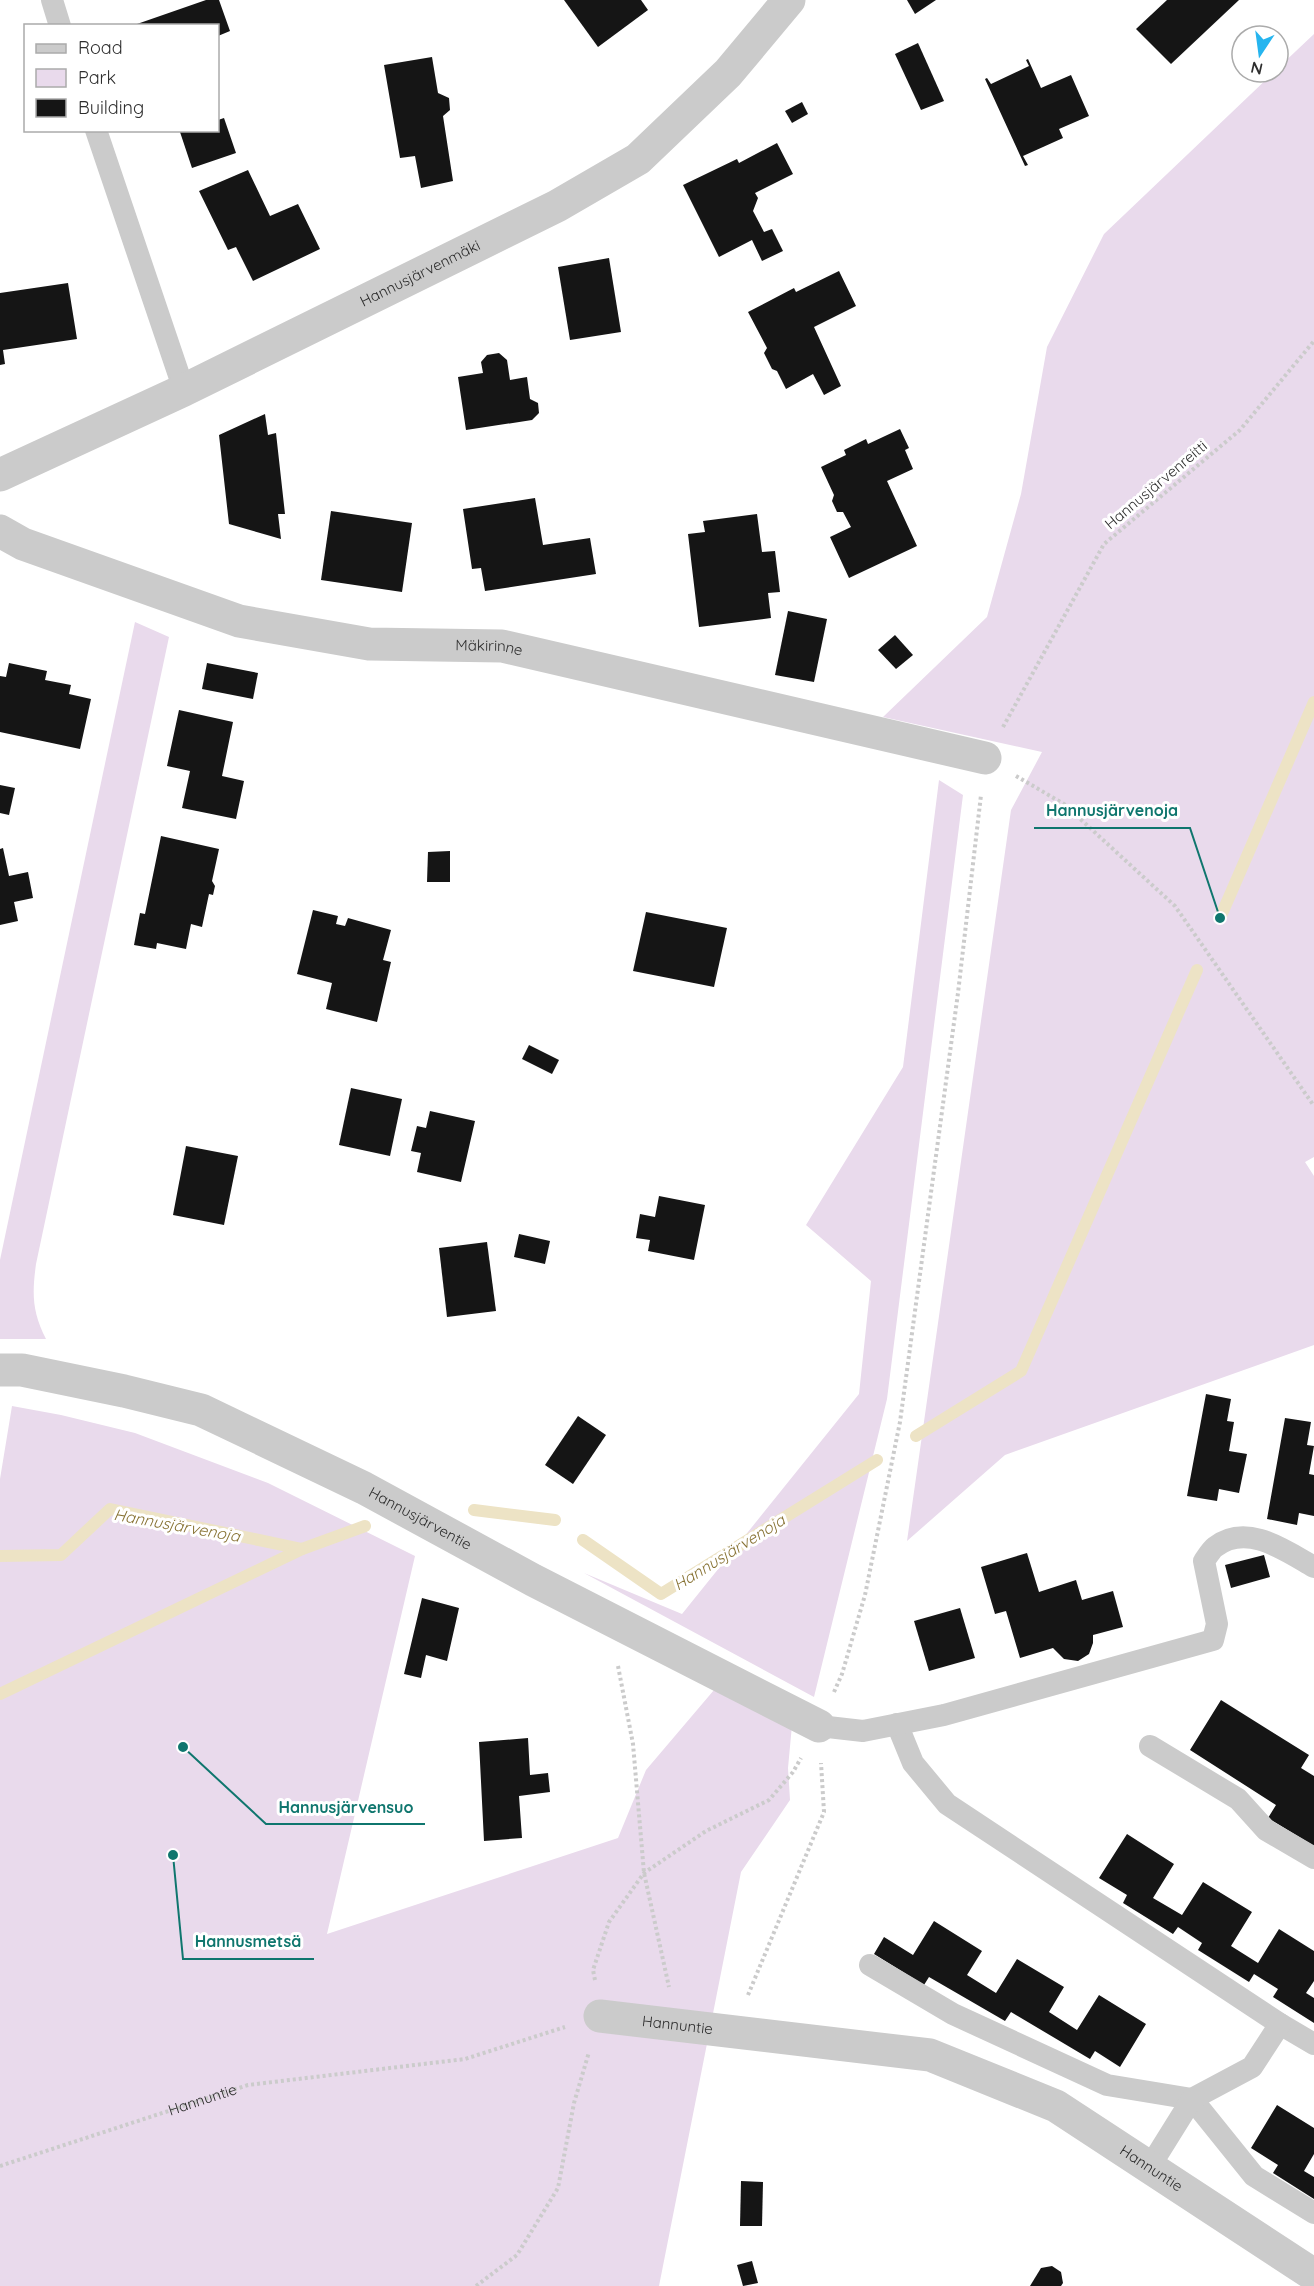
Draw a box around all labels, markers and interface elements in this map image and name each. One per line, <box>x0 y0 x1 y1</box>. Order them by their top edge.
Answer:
legend <box>24 24 219 132</box>
north arrow <box>1230 24 1290 84</box>
text: Road <box>78 36 123 59</box>
text: N <box>1249 58 1265 80</box>
text: Park <box>78 66 116 89</box>
text: Building <box>78 96 144 119</box>
street label: Hannusjärvenmäki <box>357 235 483 311</box>
street label: Hannusjärvenreitti <box>1101 436 1211 533</box>
street label: Mäkirinne <box>455 635 525 660</box>
callout: Hannusjärvenoja <box>1034 794 1190 828</box>
text: Hannusjärvenoja <box>1046 800 1178 820</box>
street label: Hannusjärventie <box>366 1482 475 1554</box>
water label: Hannusjärvenoja <box>112 1504 243 1546</box>
water label: Hannusjärvenoja <box>670 1509 790 1594</box>
callout: Hannusjärvensuo <box>266 1790 425 1824</box>
text: Hannusjärvensuo <box>279 1797 413 1817</box>
callout: Hannusmetsä <box>183 1925 314 1959</box>
text: Hannusmetsä <box>195 1931 301 1951</box>
street label: Hannuntie <box>641 2011 714 2038</box>
street label: Hannuntie <box>165 2079 239 2119</box>
street label: Hannuntie <box>1116 2140 1186 2195</box>

